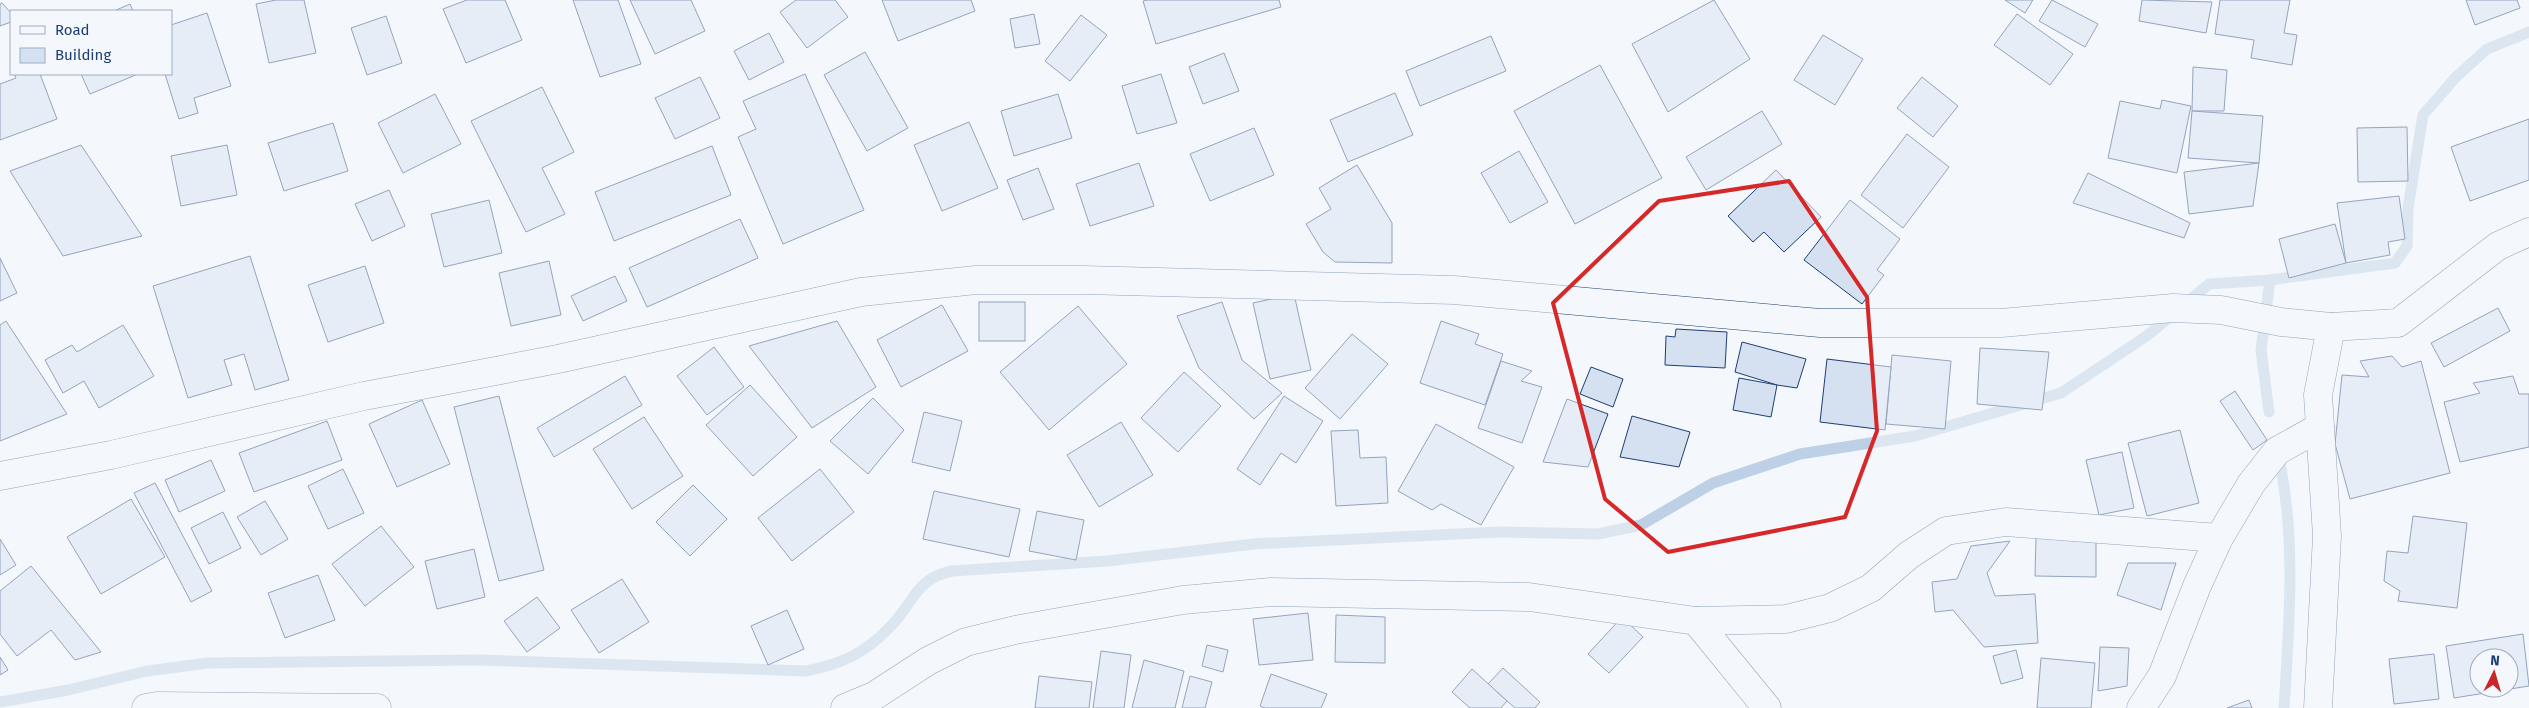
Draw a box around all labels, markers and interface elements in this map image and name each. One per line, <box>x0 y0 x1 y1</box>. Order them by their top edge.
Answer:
legend <box>10 10 172 75</box>
text: Road <box>55 21 90 39</box>
text: Building <box>55 46 111 64</box>
north arrow <box>2469 648 2519 698</box>
text: N <box>2490 652 2500 669</box>

